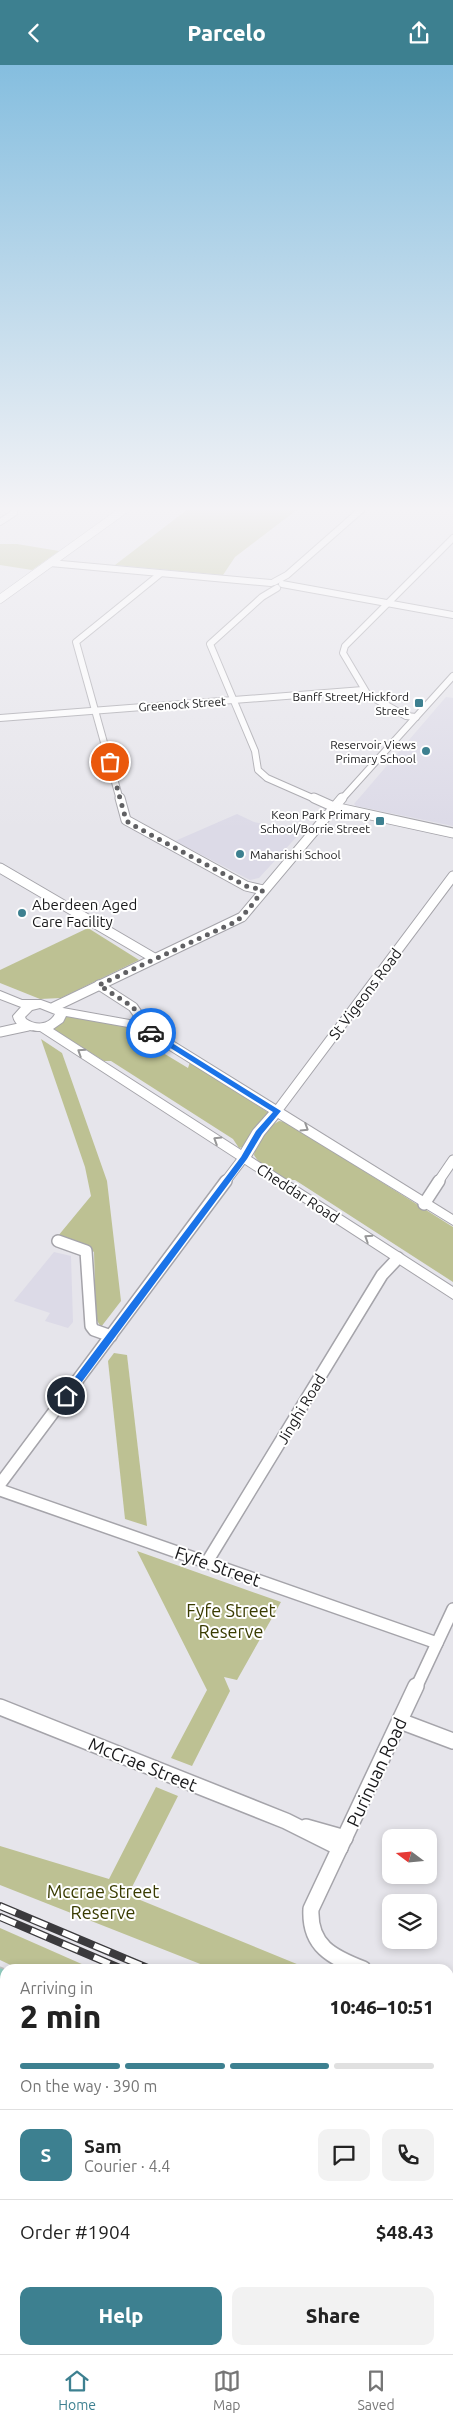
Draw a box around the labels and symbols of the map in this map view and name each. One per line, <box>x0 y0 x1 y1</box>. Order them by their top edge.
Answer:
place label: Banff Street/Hickford Street <box>292 690 409 717</box>
street label: Greenock Street <box>138 694 226 714</box>
marker: Banff Street/Hickford Street <box>413 697 425 709</box>
place label: Reservoir Views Primary School <box>330 738 416 765</box>
pin <box>89 741 131 783</box>
marker: Reservoir Views Primary School <box>420 745 432 757</box>
place label: Keon Park Primary School/Borrie Street <box>260 808 370 835</box>
marker: Keon Park Primary School/Borrie Street <box>374 815 386 827</box>
marker: Maharishi School <box>234 848 246 860</box>
place label: Maharishi School <box>250 848 341 861</box>
place label: Aberdeen Aged Care Facility <box>32 896 137 930</box>
marker: Aberdeen Aged Care Facility <box>16 907 28 919</box>
street label: St Vigeons Road <box>325 945 405 1043</box>
courier <box>126 1008 176 1058</box>
one-way arrow <box>77 1049 87 1058</box>
one-way arrow <box>300 1122 309 1132</box>
one-way arrow <box>214 1137 223 1146</box>
street label: Cheddar Road <box>254 1160 342 1226</box>
one-way arrow <box>365 1235 374 1245</box>
street label: Jinghi Road <box>274 1371 328 1447</box>
pin <box>45 1375 87 1417</box>
street label: Fyfe Street <box>173 1542 263 1590</box>
park label: Fyfe Street Reserve <box>186 1600 276 1641</box>
street label: Purinuan Road <box>342 1714 410 1830</box>
street label: McCrae Street <box>86 1733 200 1795</box>
north arrow <box>382 1829 438 1884</box>
park label: Mccrae Street Reserve <box>47 1881 159 1922</box>

